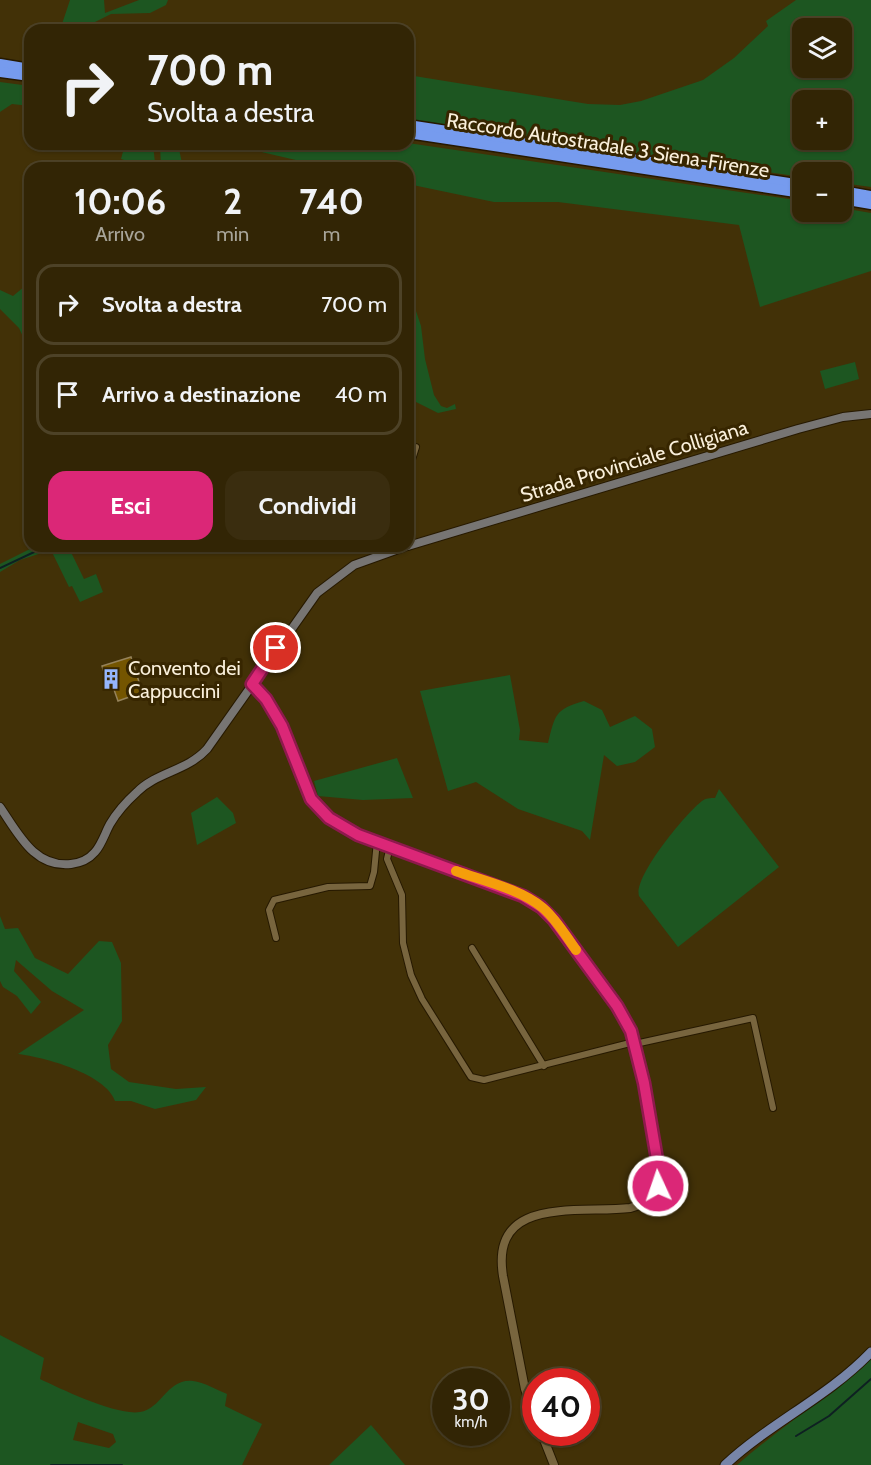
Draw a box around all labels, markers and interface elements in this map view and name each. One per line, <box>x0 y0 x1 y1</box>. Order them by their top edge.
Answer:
map controls <box>792 18 852 222</box>
button: layers <box>792 18 852 78</box>
text: 700 m <box>147 44 273 96</box>
icon: right <box>48 48 126 126</box>
button: + <box>792 90 852 150</box>
text: Svolta a destra <box>147 96 314 129</box>
street label: Raccordo Autostradale 3 Siena-Firenze <box>445 108 771 182</box>
button: − <box>792 162 852 222</box>
text: 10:06 <box>74 179 166 223</box>
text: 2 <box>223 179 242 223</box>
text: 740 <box>299 179 364 223</box>
text: Arrivo <box>95 222 145 246</box>
text: min <box>216 222 249 246</box>
text: m <box>323 222 340 246</box>
icon: right <box>51 288 84 321</box>
text: Svolta a destra <box>102 291 242 318</box>
text: 700 m <box>321 291 387 318</box>
icon: arrive <box>51 378 84 411</box>
text: Arrivo a destinazione <box>102 381 300 408</box>
text: 40 m <box>335 381 387 408</box>
street label: Strada Provinciale Colligiana <box>517 415 751 507</box>
button: Esci <box>48 471 213 540</box>
button: Condividi <box>225 471 390 540</box>
pin <box>250 622 301 673</box>
icon: arrive <box>259 631 292 664</box>
place label: Convento dei Cappuccini <box>128 656 241 703</box>
building icon: Convento dei Cappuccini <box>99 667 123 691</box>
position arrow <box>626 1154 690 1218</box>
speed limit sign: 40 <box>522 1368 600 1446</box>
text: 30 <box>452 1381 490 1418</box>
text: km/h <box>455 1413 487 1431</box>

